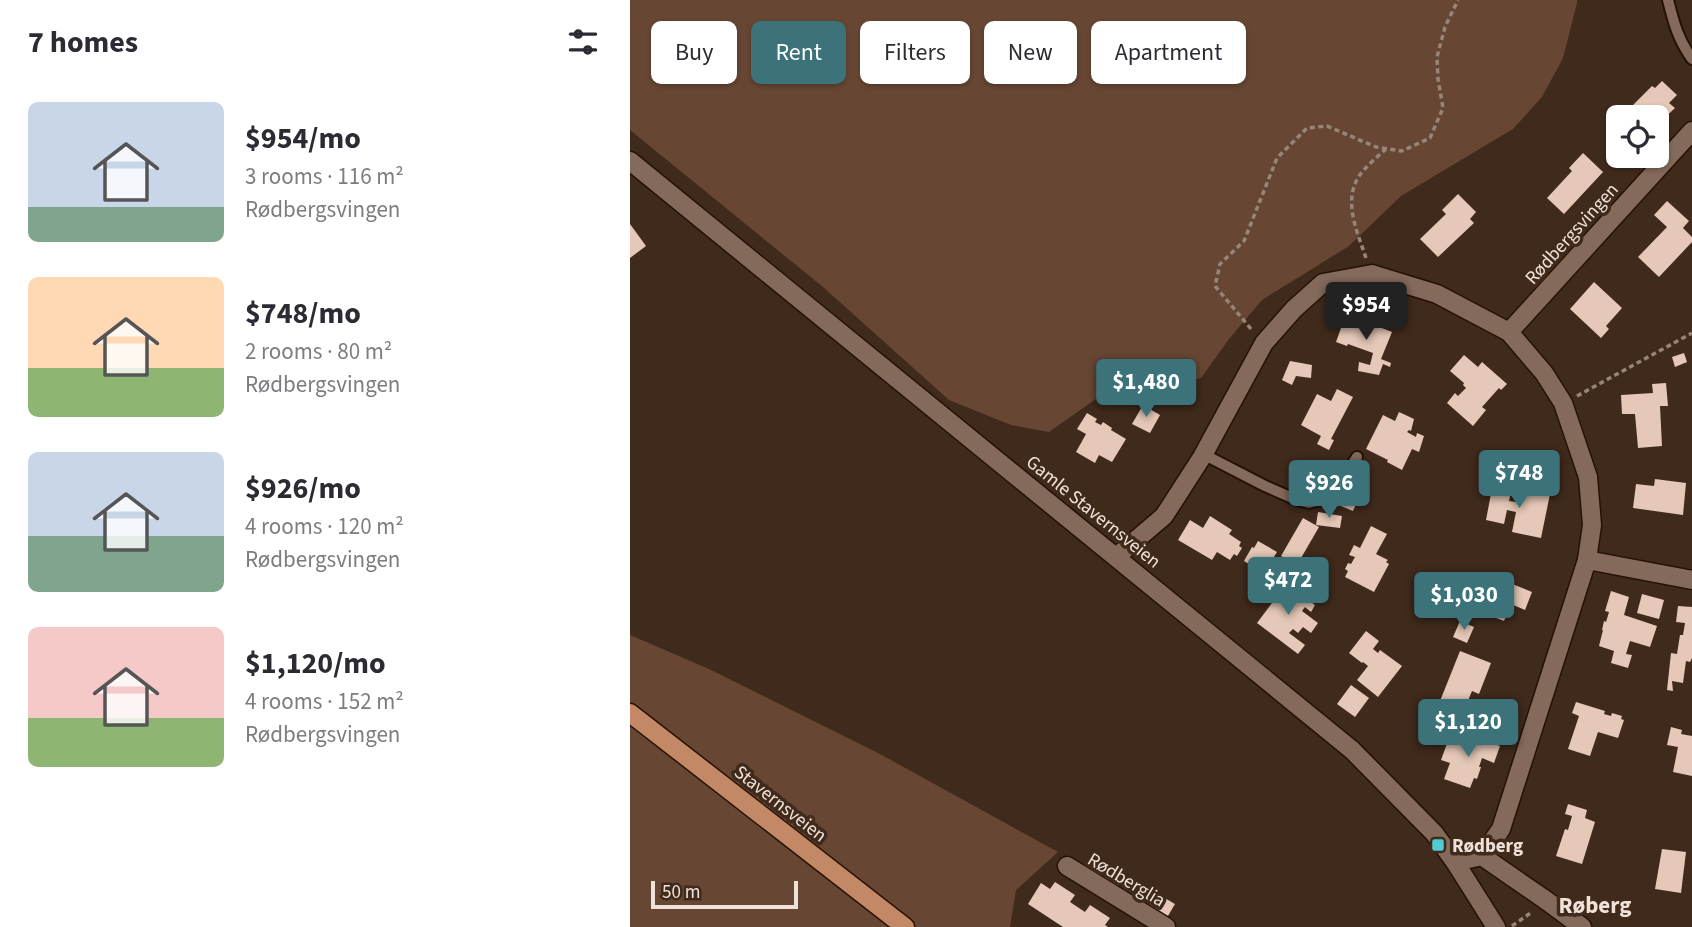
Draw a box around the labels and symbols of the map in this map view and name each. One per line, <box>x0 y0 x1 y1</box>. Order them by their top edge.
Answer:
street label: Rødbergsvingen <box>1519 177 1625 291</box>
pin: $954 <box>1325 282 1407 342</box>
pin: $1,480 <box>1089 360 1203 419</box>
street label: Gamle Stavernsveien <box>1020 449 1166 575</box>
pin: $748 <box>1478 450 1560 510</box>
pin: $926 <box>1288 461 1370 520</box>
pin: $472 <box>1247 558 1329 617</box>
pin: $1,030 <box>1407 572 1521 632</box>
pin: $1,120 <box>1411 700 1525 759</box>
street label: Stavernsveien <box>728 759 832 849</box>
place label: Rødberg <box>1452 833 1523 860</box>
marker: Rødberg <box>1430 837 1446 853</box>
street label: Rødberglia <box>1082 846 1170 914</box>
scale bar <box>651 878 798 910</box>
district label: Røberg <box>1559 889 1631 922</box>

